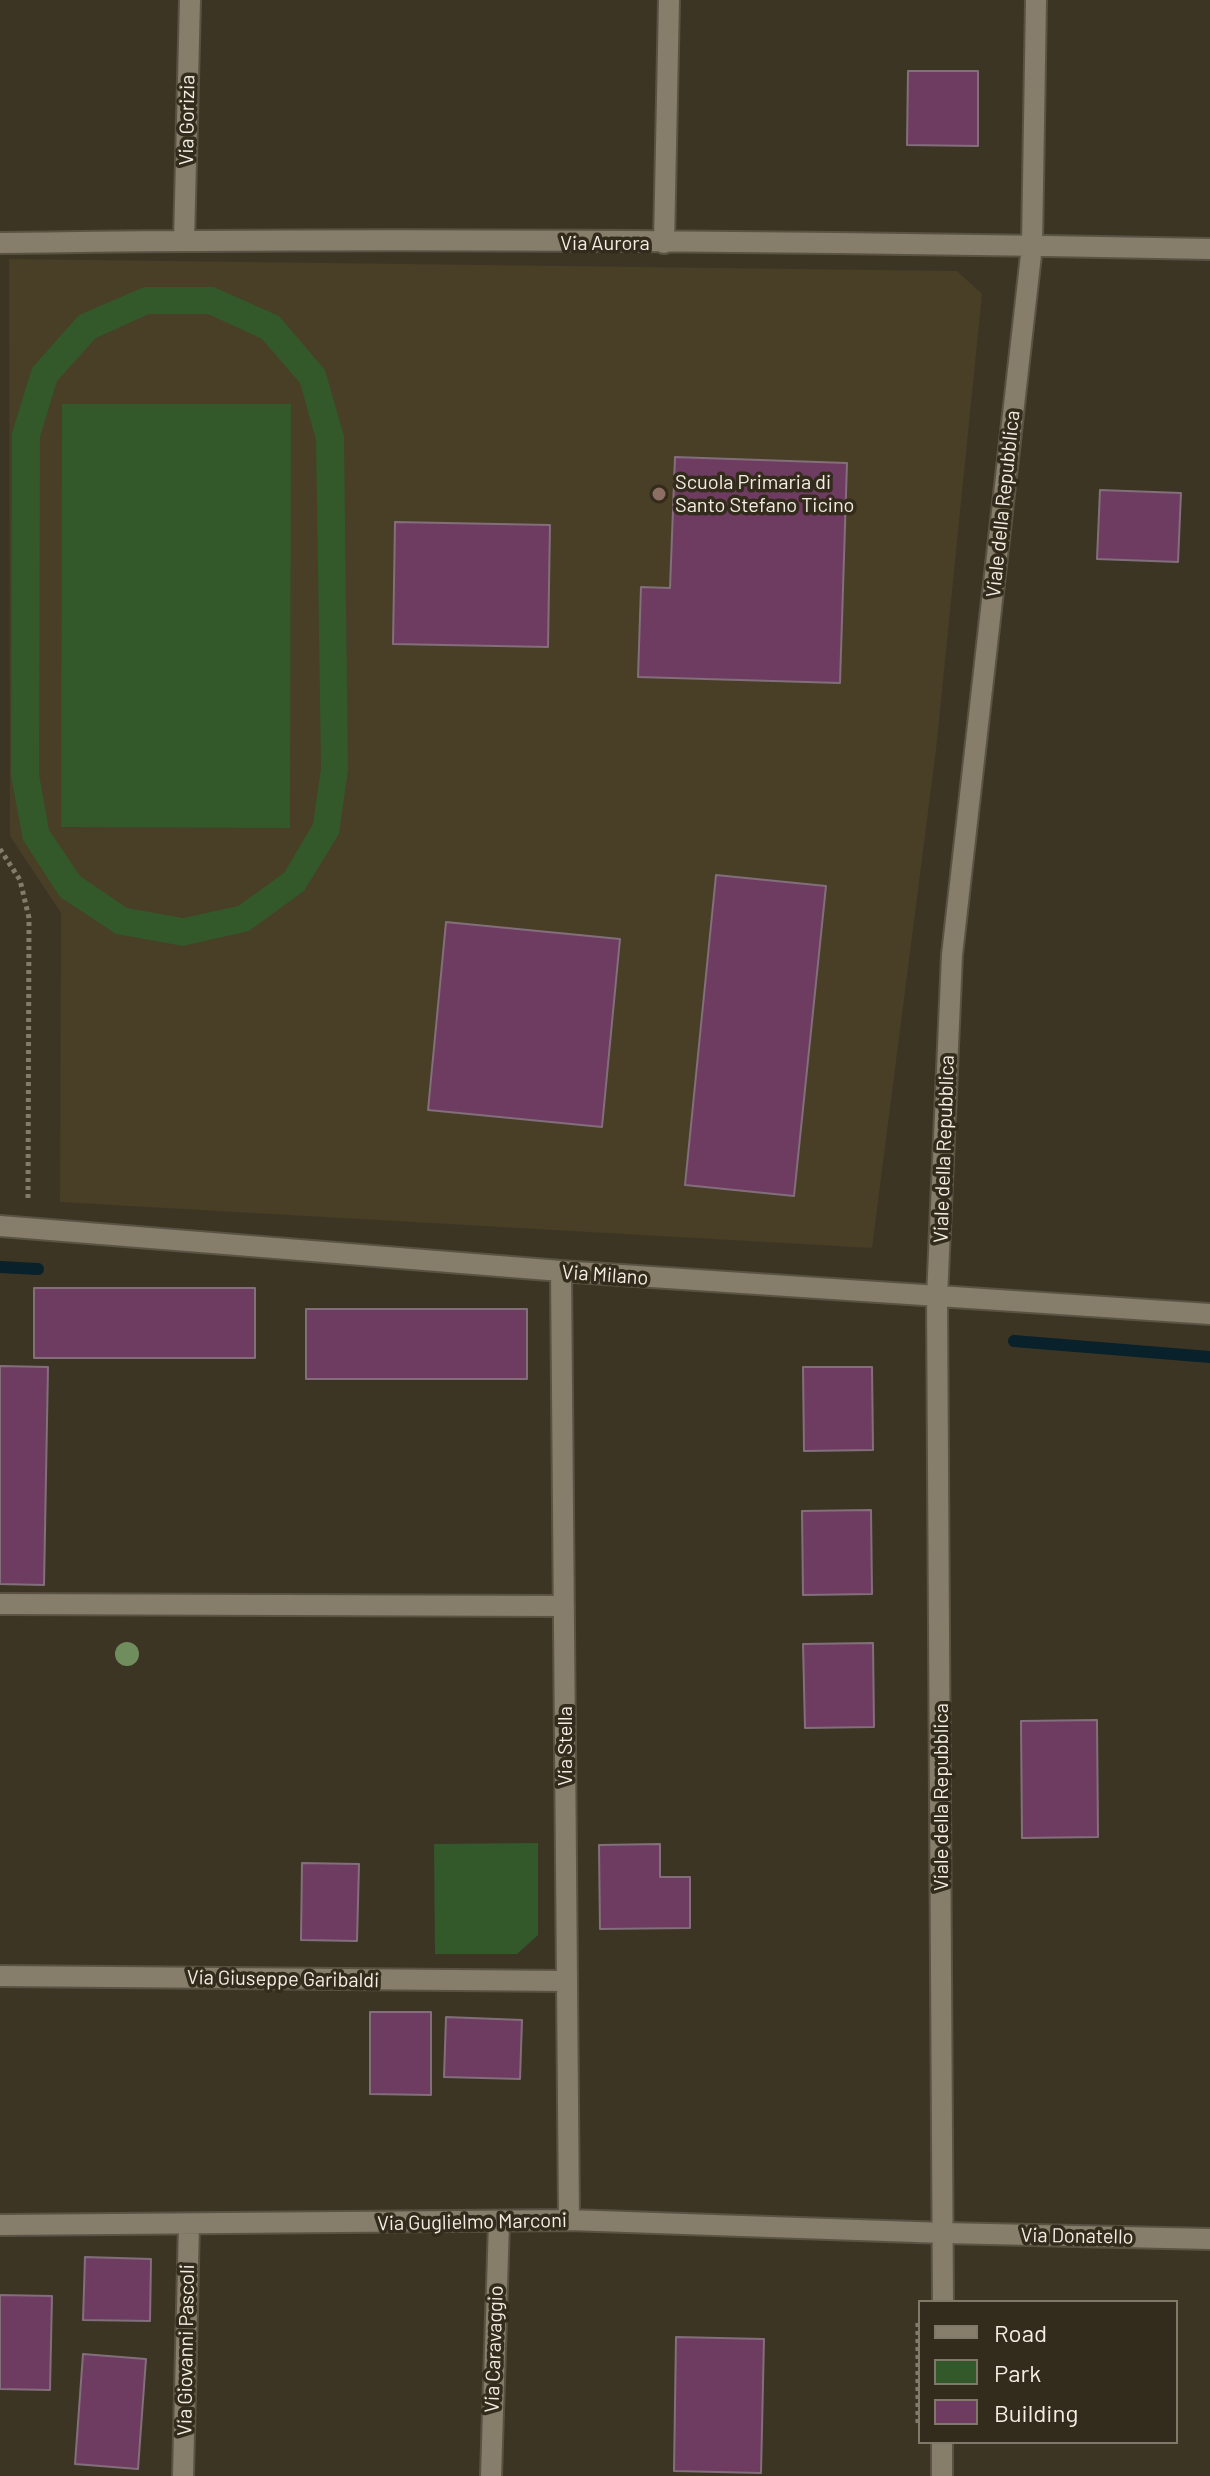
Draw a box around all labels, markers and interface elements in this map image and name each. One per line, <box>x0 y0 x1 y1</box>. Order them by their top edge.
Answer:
street label: Via Gorizia <box>174 74 200 166</box>
street label: Via Aurora <box>560 231 650 255</box>
street label: Viale della Repubblica <box>981 409 1025 599</box>
place label: Scuola Primaria di Santo Stefano Ticino <box>675 470 854 517</box>
marker: Scuola Primaria di Santo Stefano Ticino <box>650 485 668 503</box>
street label: Viale della Repubblica <box>929 1055 959 1243</box>
street label: Via Milano <box>561 1260 649 1290</box>
street label: Viale della Repubblica <box>929 1703 953 1891</box>
street label: Via Stella <box>553 1706 577 1786</box>
street label: Via Giuseppe Garibaldi <box>187 1965 379 1993</box>
street label: Via Guglielmo Marconi <box>377 2208 567 2236</box>
street label: Via Donatello <box>1020 2223 1134 2249</box>
street label: Via Giovanni Pascoli <box>173 2264 199 2436</box>
street label: Via Caravaggio <box>480 2285 508 2413</box>
legend <box>918 2300 1178 2444</box>
text: Road <box>994 2318 1047 2347</box>
text: Park <box>994 2358 1041 2387</box>
text: Building <box>994 2398 1078 2427</box>

